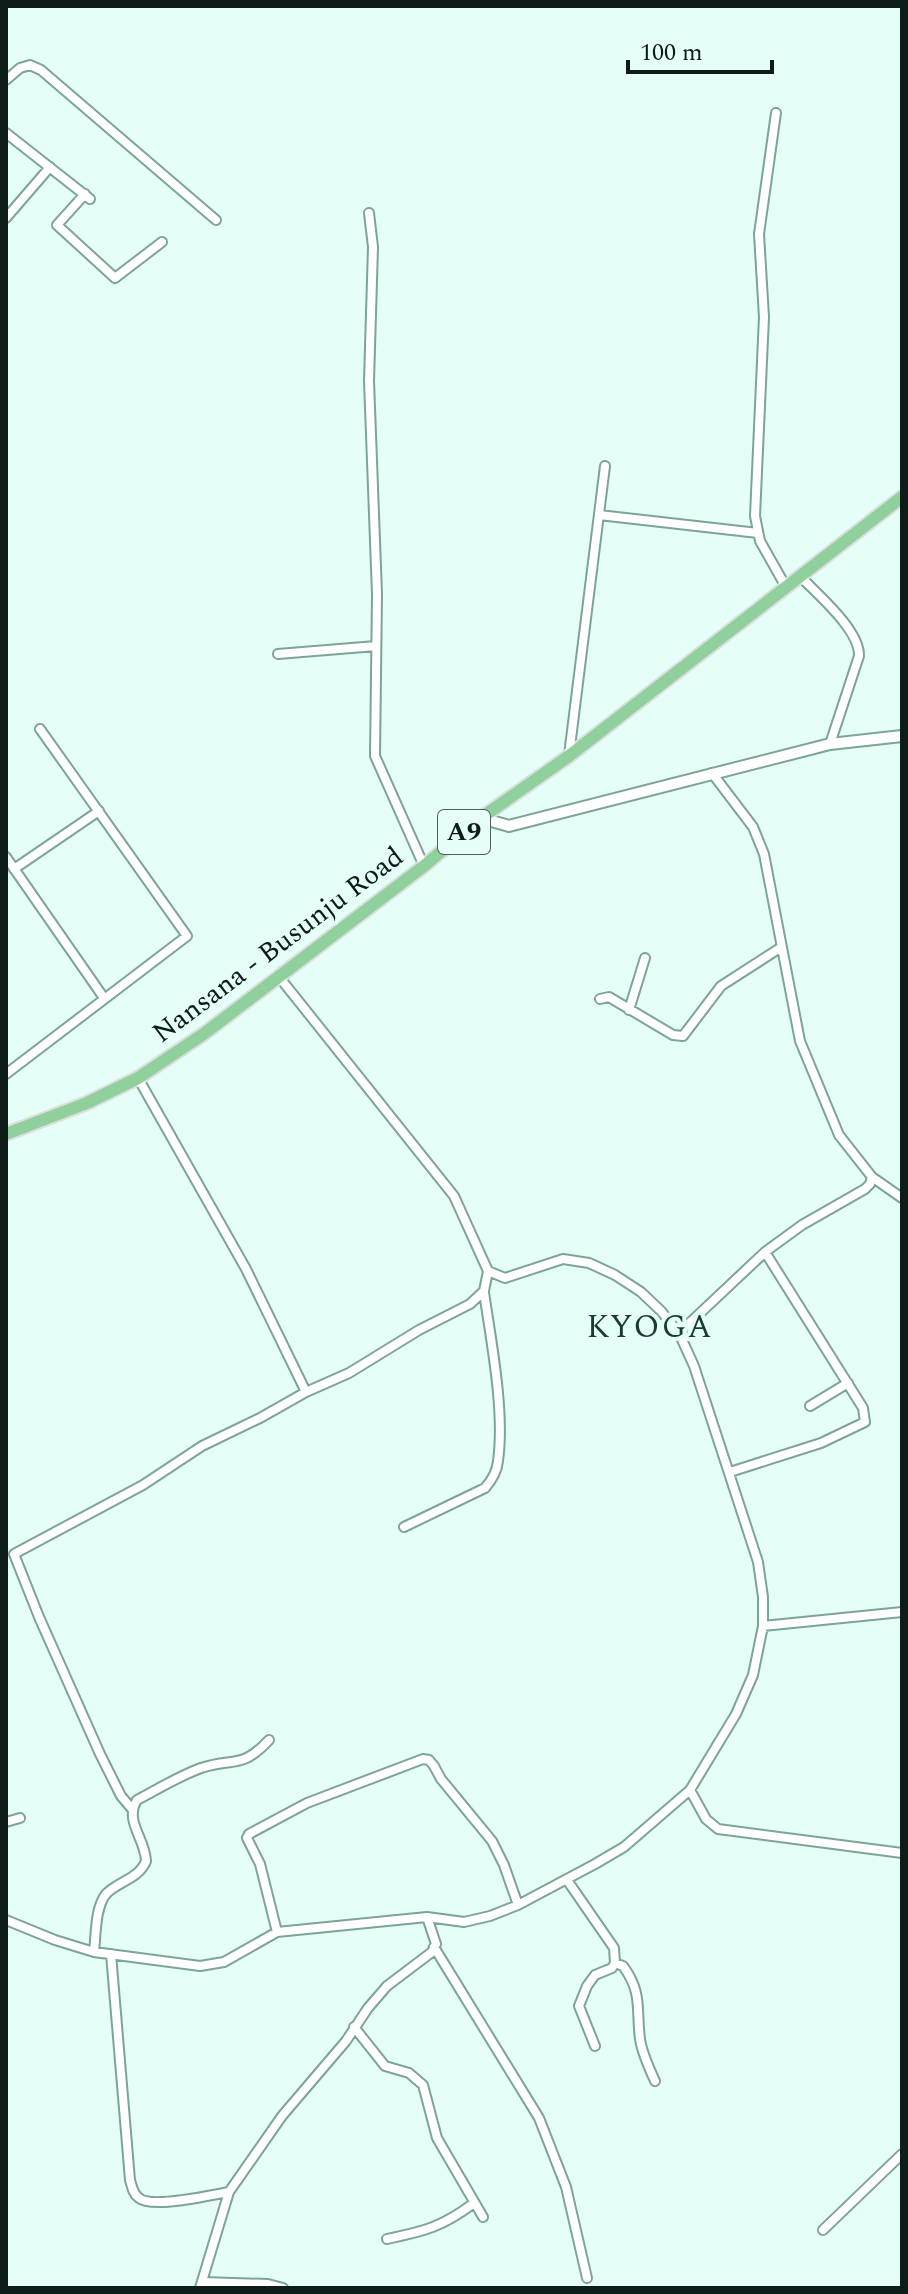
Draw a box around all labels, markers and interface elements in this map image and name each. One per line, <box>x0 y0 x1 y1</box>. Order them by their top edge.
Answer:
scale bar <box>628 24 772 74</box>
text: 100 m <box>640 35 703 71</box>
road number: A9 <box>438 810 490 854</box>
street label: Nansana - Busunju Road <box>143 836 413 1054</box>
district label: KYOGA <box>586 1303 714 1352</box>

